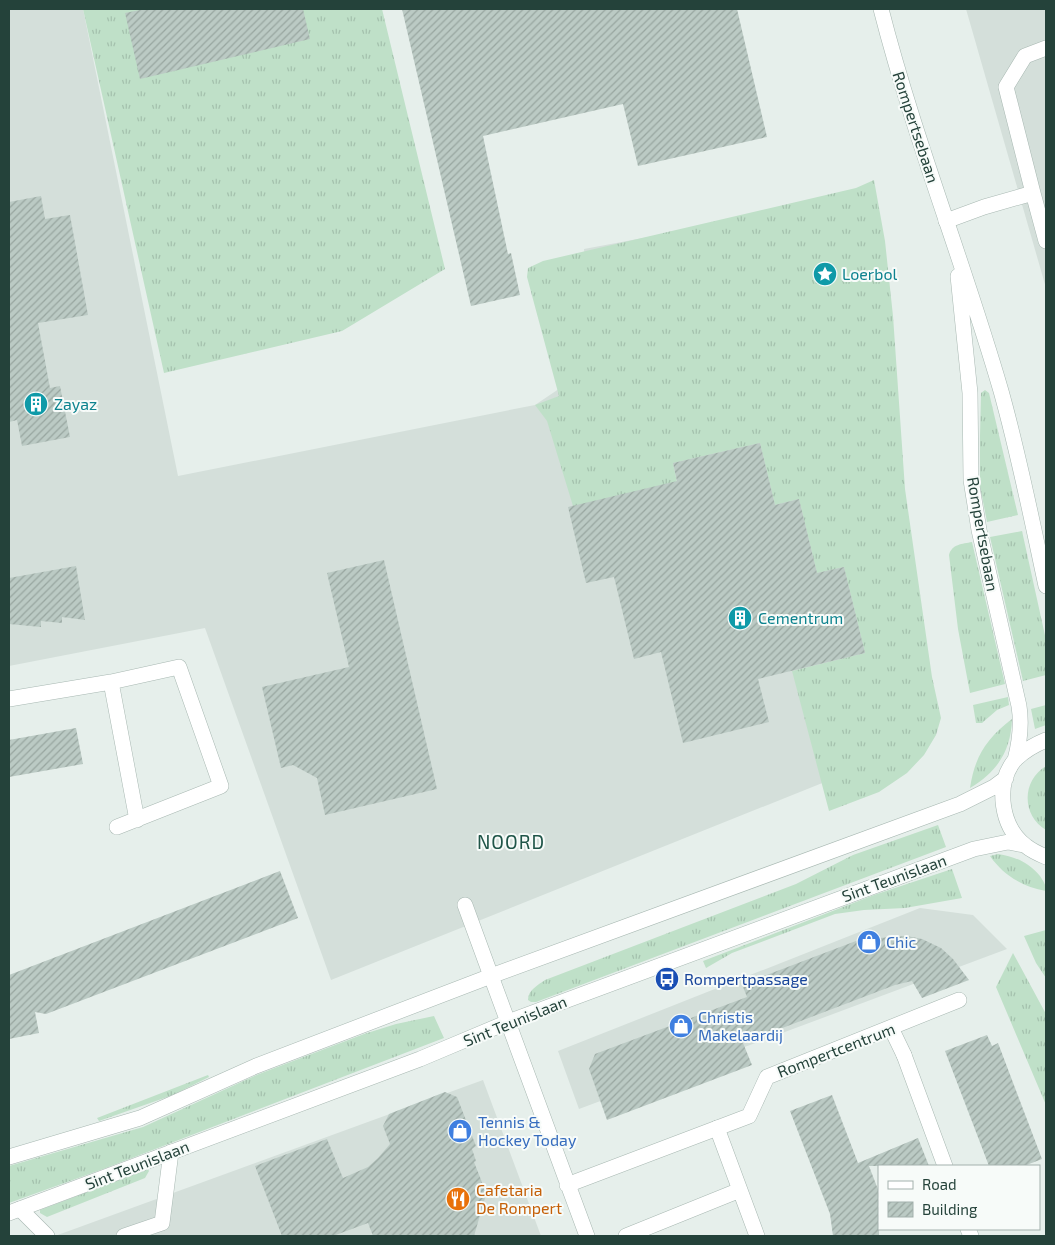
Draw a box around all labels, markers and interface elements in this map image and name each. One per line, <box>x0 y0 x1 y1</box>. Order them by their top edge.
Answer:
street label: Rompertsebaan <box>890 69 943 185</box>
place icon: Loerbol <box>812 261 838 287</box>
place label: Loerbol <box>842 264 897 283</box>
building icon: Zayaz <box>23 391 49 417</box>
place label: Zayaz <box>54 394 97 413</box>
street label: Rompertsebaan <box>964 475 1003 593</box>
building icon: Cementrum <box>727 605 753 631</box>
place label: Cementrum <box>758 608 843 627</box>
district label: NOORD <box>477 830 545 853</box>
street label: Sint Teunislaan <box>839 850 949 905</box>
shop icon: Chic <box>856 929 882 955</box>
place label: Chic <box>886 932 916 951</box>
bus stop icon: Rompertpassage <box>654 966 680 992</box>
place label: Rompertpassage <box>684 969 808 988</box>
street label: Sint Teunislaan <box>460 991 569 1050</box>
place label: Christis Makelaardij <box>698 1007 783 1045</box>
shop icon: Christis Makelaardij <box>668 1013 694 1039</box>
street label: Rompertcentrum <box>774 1018 897 1081</box>
place label: Tennis & Hockey Today <box>478 1112 577 1149</box>
shop icon: Tennis & Hockey Today <box>447 1118 473 1144</box>
street label: Sint Teunislaan <box>82 1136 191 1193</box>
legend <box>878 1165 1040 1230</box>
text: Road <box>922 1175 957 1193</box>
place label: Cafetaria De Rompert <box>476 1180 562 1217</box>
restaurant icon: Cafetaria De Rompert <box>445 1186 471 1212</box>
text: Building <box>922 1200 978 1218</box>

